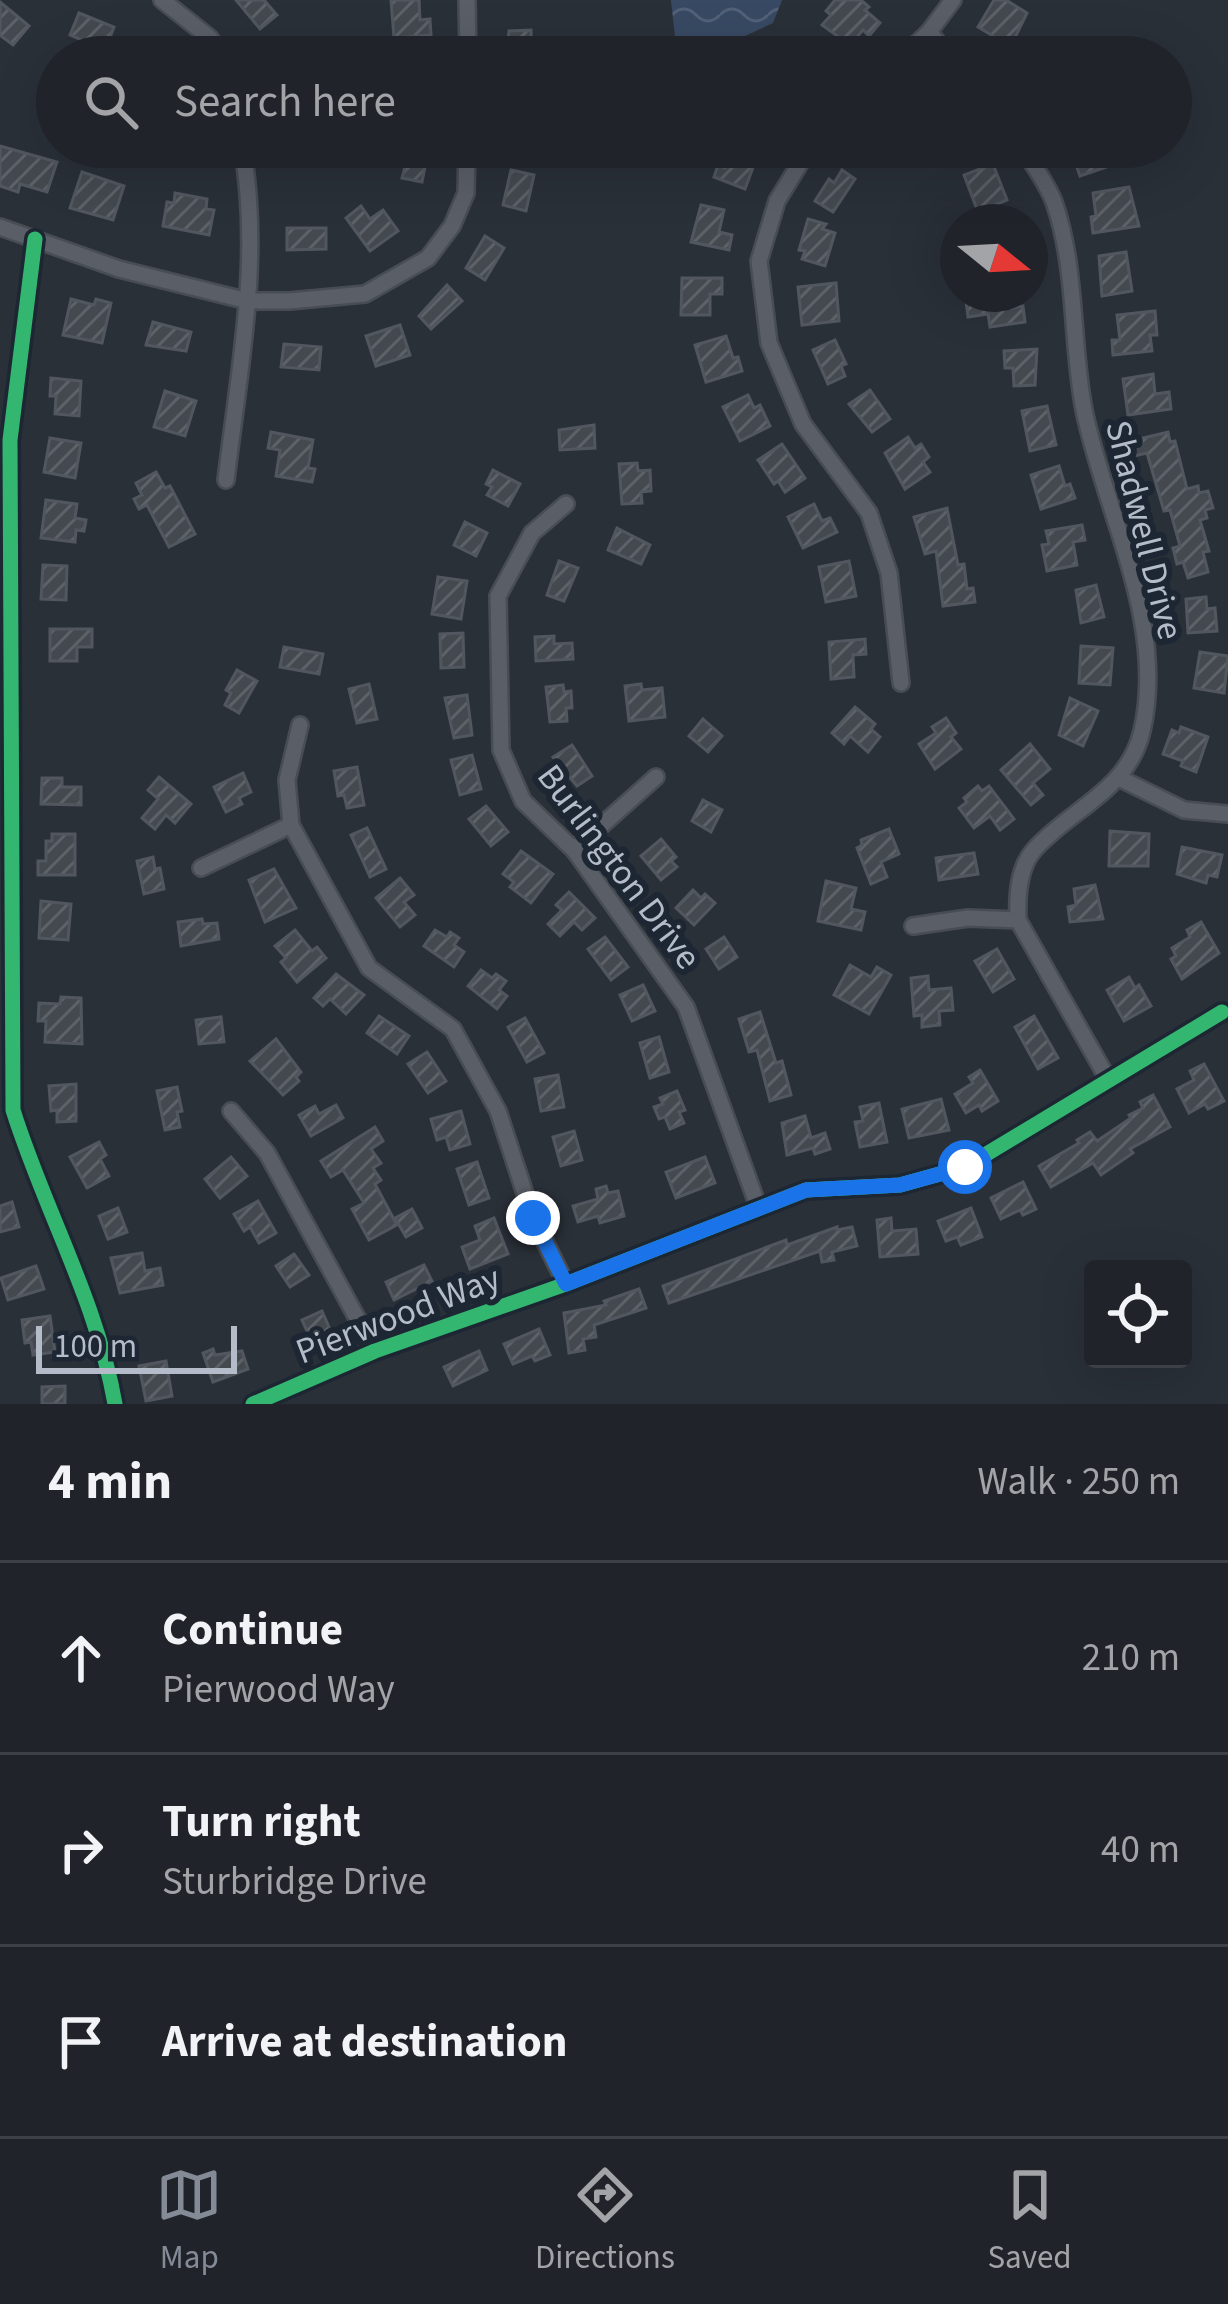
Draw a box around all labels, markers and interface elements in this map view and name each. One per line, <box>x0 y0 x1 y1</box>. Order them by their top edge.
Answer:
search box <box>36 36 1192 168</box>
icon: search <box>78 69 144 135</box>
text: Search here <box>174 70 396 134</box>
north arrow <box>940 204 1048 312</box>
street label: Shadwell Drive <box>1092 415 1196 645</box>
street label: Burlington Drive <box>525 754 713 980</box>
route start <box>938 1140 992 1194</box>
route end <box>506 1191 560 1245</box>
street label: Pierwood Way <box>289 1253 508 1377</box>
map controls <box>1084 1260 1192 1368</box>
button: locate <box>1084 1260 1192 1368</box>
scale bar <box>36 1320 237 1373</box>
text: 100 m <box>54 1323 137 1370</box>
text: 4 min <box>48 1446 172 1518</box>
text: Walk · 250 m <box>977 1454 1180 1510</box>
text: Continue <box>162 1598 343 1662</box>
icon: ahead <box>48 1625 114 1691</box>
text: 210 m <box>1082 1630 1180 1686</box>
text: Pierwood Way <box>162 1662 395 1718</box>
text: Turn right <box>162 1790 361 1854</box>
icon: right <box>48 1817 114 1883</box>
text: 40 m <box>1101 1822 1180 1878</box>
text: Sturbridge Drive <box>162 1854 427 1910</box>
icon: arrive <box>48 2009 114 2075</box>
text: Arrive at destination <box>162 2010 567 2074</box>
tab: Map <box>156 2162 222 2281</box>
tab: Directions <box>535 2162 675 2281</box>
tab: Saved <box>987 2162 1072 2281</box>

